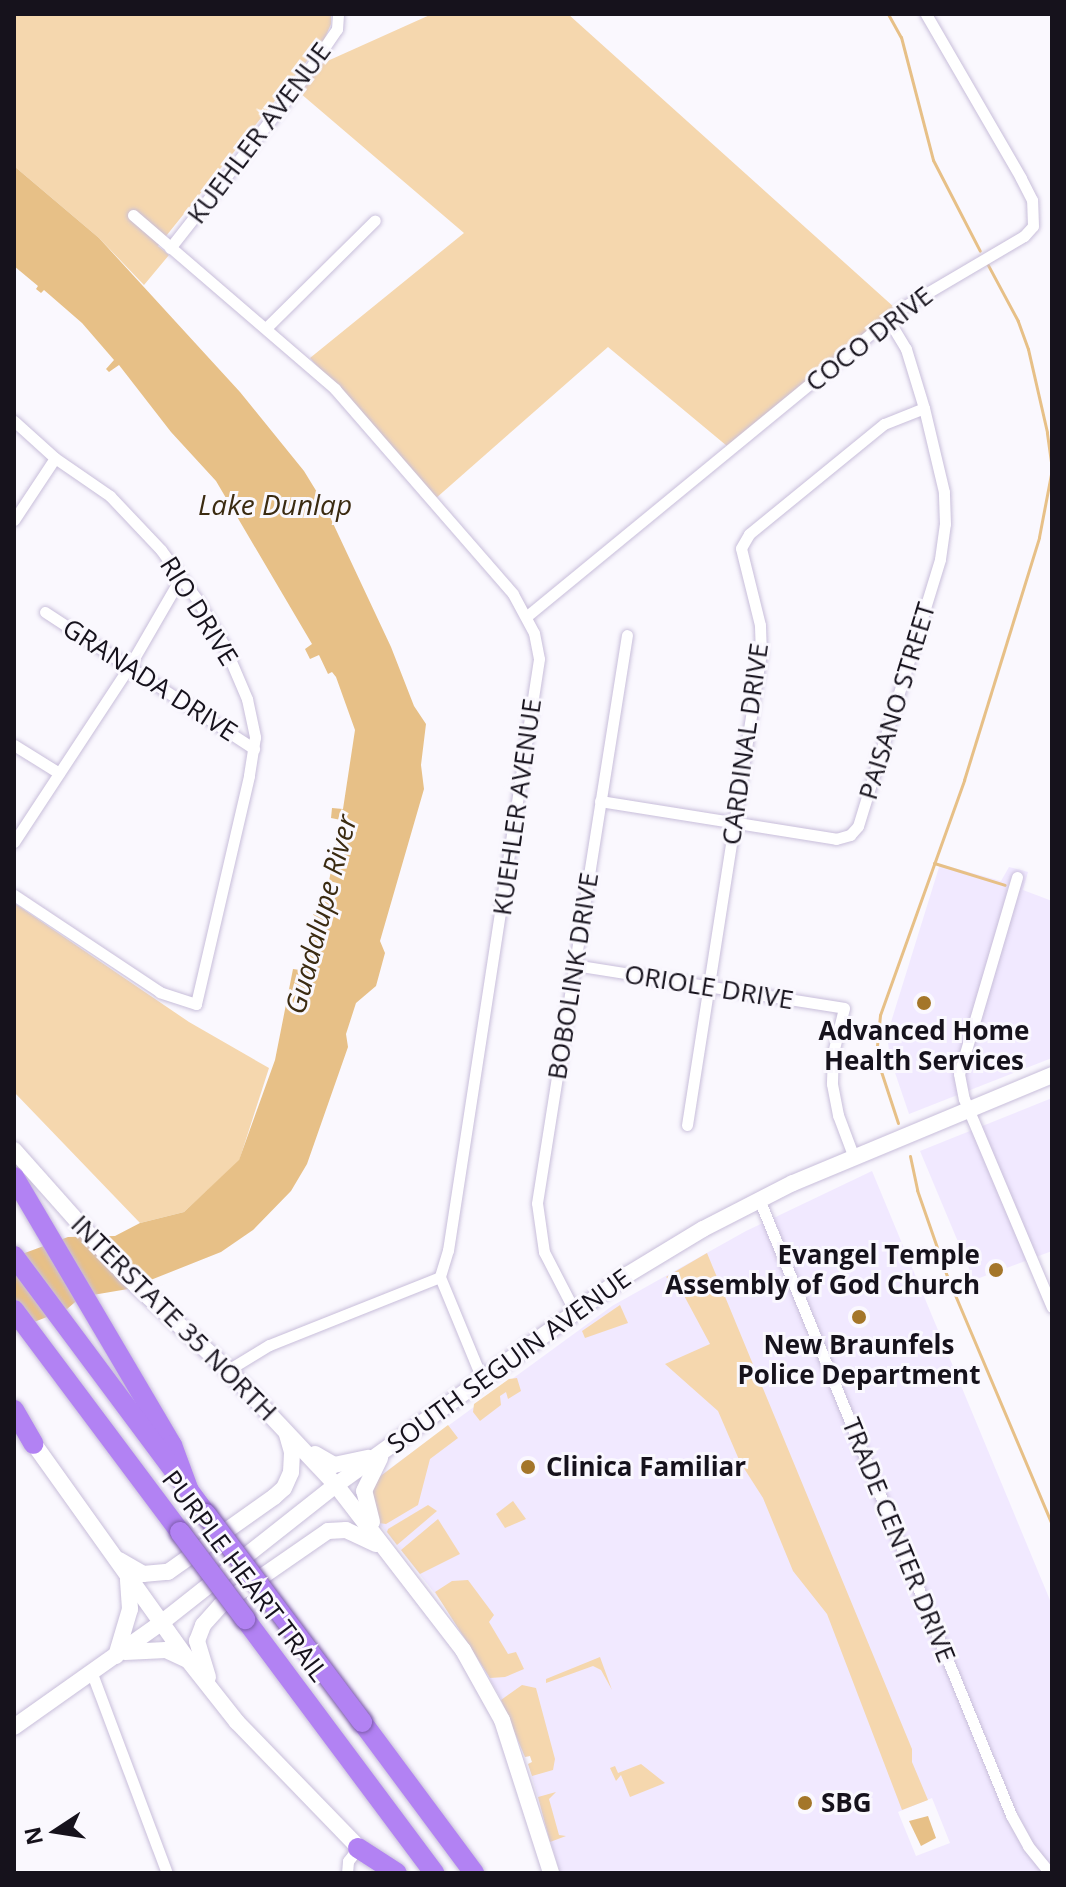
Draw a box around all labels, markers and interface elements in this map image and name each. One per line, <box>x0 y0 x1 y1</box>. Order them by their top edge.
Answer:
street label: KUEHLER AVENUE <box>181 36 337 230</box>
street label: COCO DRIVE <box>799 280 939 398</box>
water label: Lake Dunlap <box>198 487 352 521</box>
street label: RIO DRIVE <box>153 551 245 671</box>
street label: PAISANO STREET <box>852 599 942 803</box>
street label: GRANADA DRIVE <box>57 612 243 748</box>
street label: CARDINAL DRIVE <box>715 641 775 847</box>
street label: KUEHLER AVENUE <box>486 697 548 917</box>
water label: Guadalupe River <box>277 811 363 1017</box>
street label: BOBOLINK DRIVE <box>541 870 605 1082</box>
street label: ORIOLE DRIVE <box>622 958 796 1016</box>
marker: Advanced Home Health Services <box>915 994 933 1012</box>
place label: Advanced Home Health Services <box>819 1015 1029 1076</box>
street label: INTERSTATE 35 NORTH <box>65 1209 283 1427</box>
place label: Evangel Temple Assembly of God Church <box>665 1239 980 1300</box>
marker: Evangel Temple Assembly of God Church <box>987 1261 1005 1279</box>
street label: SOUTH SEGUIN AVENUE <box>381 1262 637 1460</box>
marker: New Braunfels Police Department <box>850 1308 868 1326</box>
place label: New Braunfels Police Department <box>738 1329 980 1390</box>
street label: TRADE CENTER DRIVE <box>836 1413 962 1667</box>
place label: Clinica Familiar <box>546 1451 746 1483</box>
marker: Clinica Familiar <box>517 1456 539 1478</box>
street label: PURPLE HEART TRAIL <box>156 1464 334 1688</box>
place label: SBG <box>821 1787 872 1819</box>
north arrow <box>16 1791 96 1871</box>
marker: SBG <box>796 1794 814 1812</box>
text: N <box>16 1824 49 1848</box>

